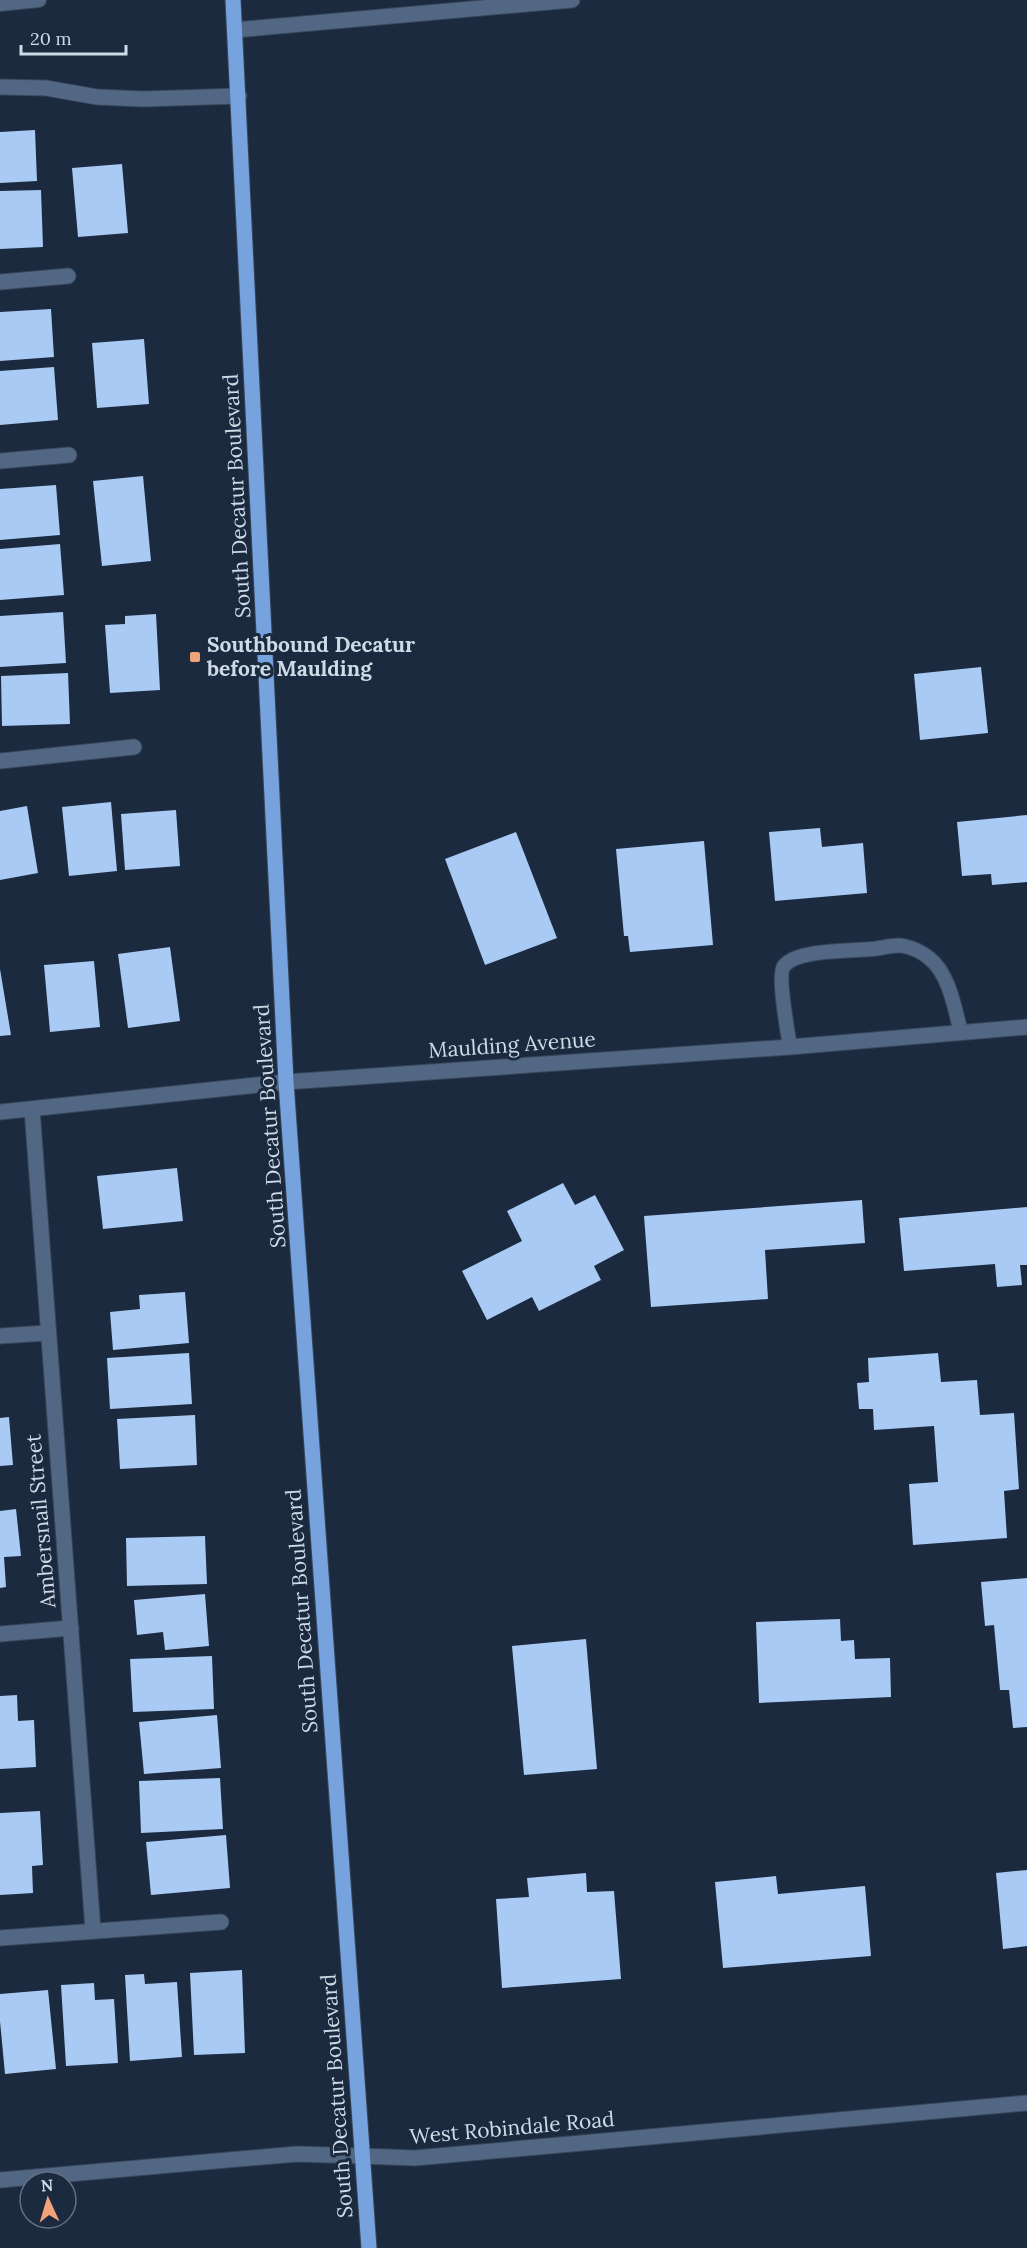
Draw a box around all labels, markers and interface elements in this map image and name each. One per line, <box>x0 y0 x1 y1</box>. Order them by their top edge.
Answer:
scale bar <box>21 18 126 56</box>
text: 20 m <box>30 27 72 50</box>
street label: South Decatur Boulevard <box>217 373 256 619</box>
place label: Southbound Decatur before Maulding <box>206 631 415 682</box>
marker: Southbound Decatur before Maulding <box>188 650 202 664</box>
street label: South Decatur Boulevard <box>248 1003 291 1249</box>
street label: Maulding Avenue <box>427 1025 597 1064</box>
street label: Ambersnail Street <box>19 1432 62 1610</box>
street label: South Decatur Boulevard <box>280 1488 323 1734</box>
street label: South Decatur Boulevard <box>315 1973 358 2219</box>
street label: West Robindale Road <box>408 2105 616 2150</box>
north arrow <box>18 2170 78 2230</box>
text: N <box>40 2175 54 2195</box>

